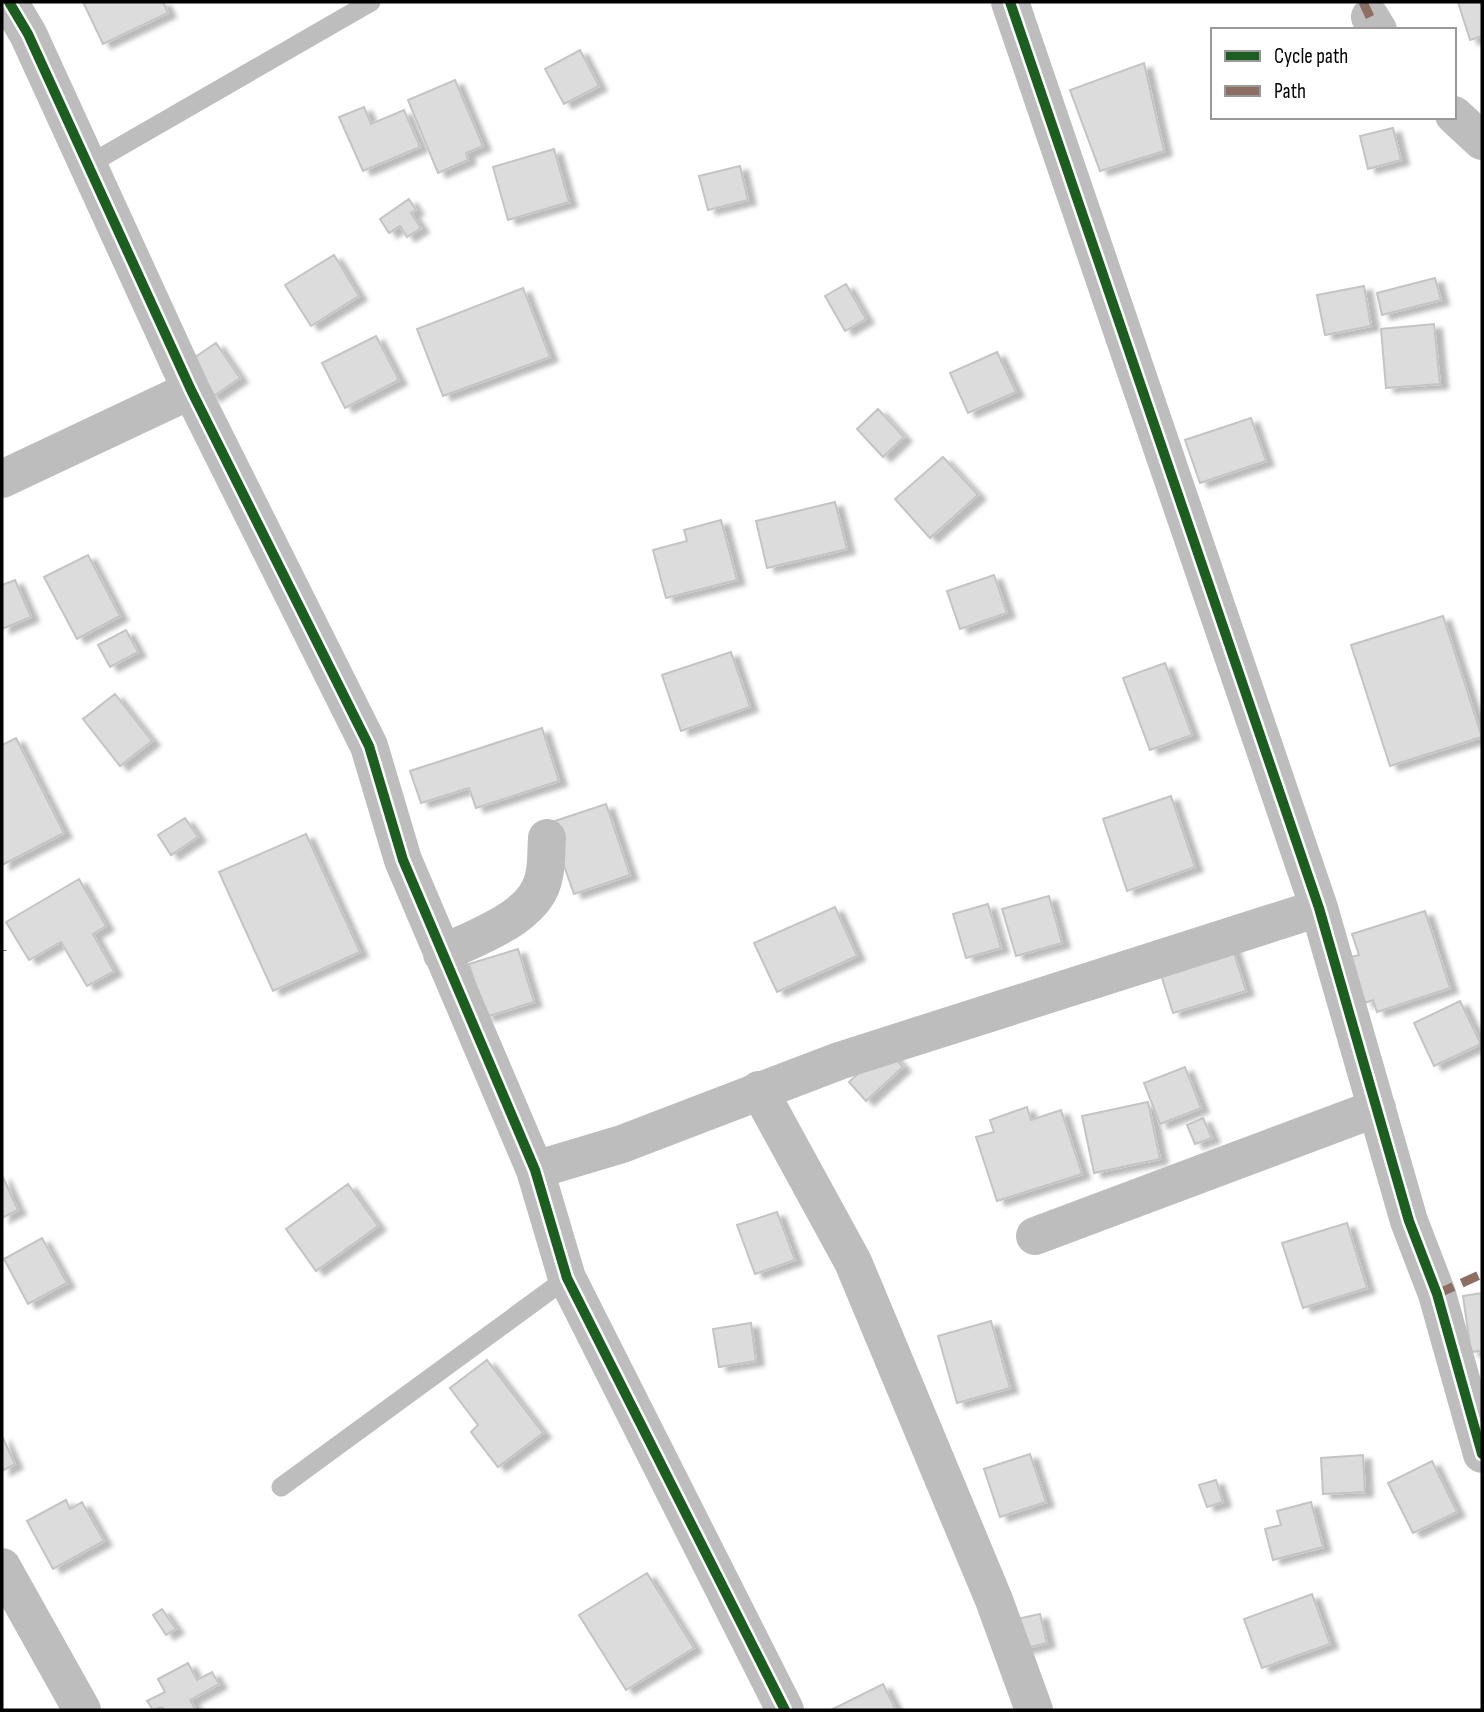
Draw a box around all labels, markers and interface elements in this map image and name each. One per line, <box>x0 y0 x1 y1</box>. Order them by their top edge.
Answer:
legend <box>1211 28 1456 119</box>
text: Cycle path <box>1274 44 1348 69</box>
text: Path <box>1274 79 1306 104</box>

